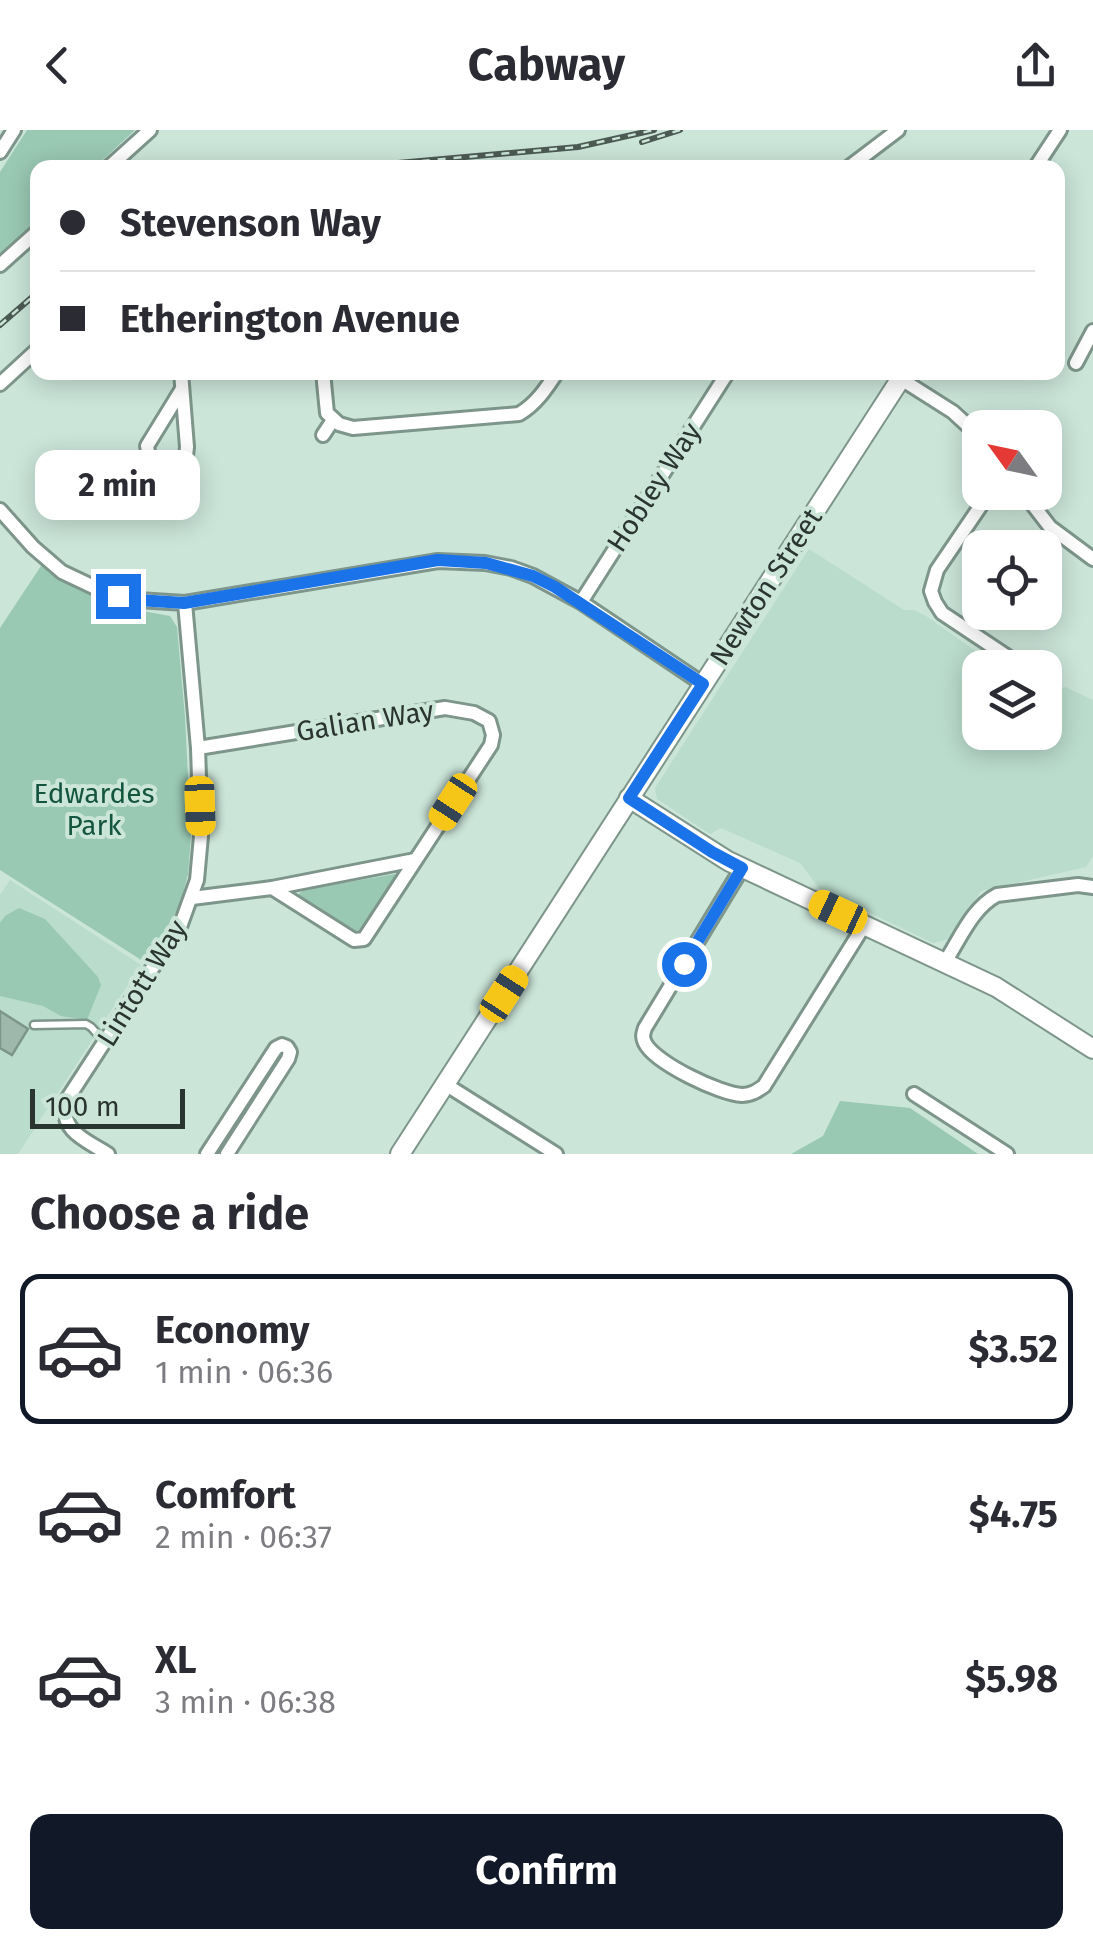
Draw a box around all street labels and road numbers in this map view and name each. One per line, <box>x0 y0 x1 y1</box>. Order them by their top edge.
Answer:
street label: Hobley Way <box>600 416 708 558</box>
street label: Newton Street <box>703 502 829 672</box>
street label: Galian Way <box>294 694 436 748</box>
street label: Lintott Way <box>90 914 194 1052</box>

